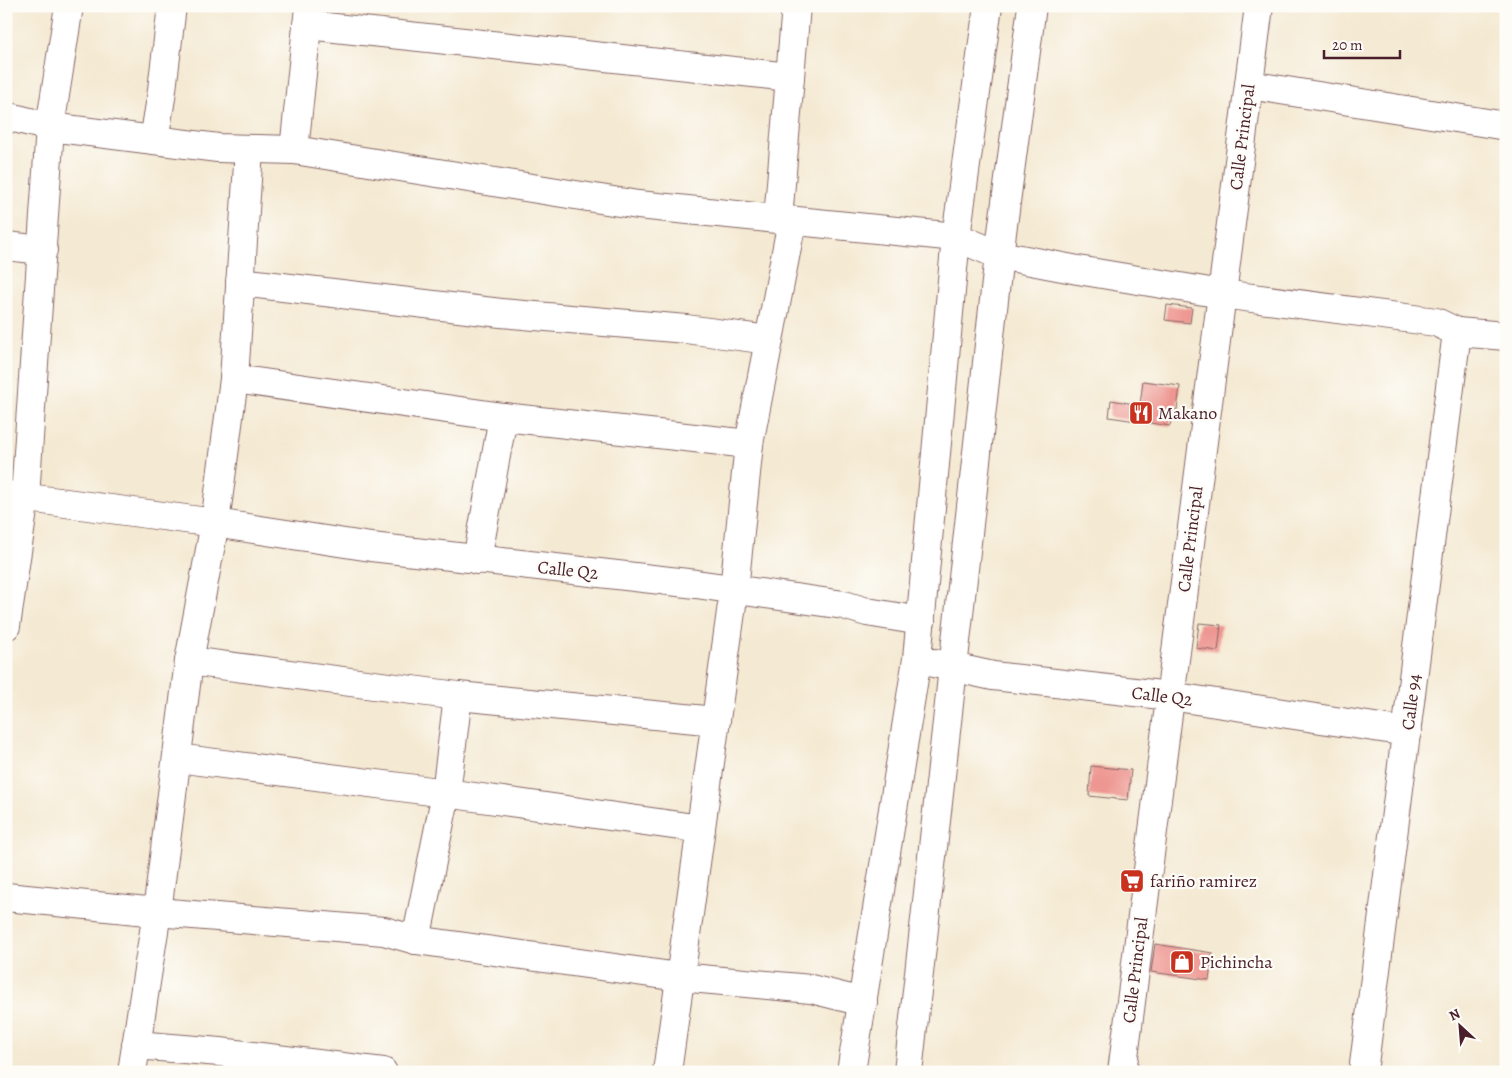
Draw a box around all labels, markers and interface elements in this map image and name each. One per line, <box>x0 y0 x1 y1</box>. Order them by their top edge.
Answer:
scale bar <box>1324 28 1401 60</box>
text: 20 m <box>1332 35 1363 55</box>
street label: Calle Principal <box>1224 82 1260 191</box>
restaurant icon: Makano <box>1128 400 1154 426</box>
place label: Makano <box>1158 401 1217 425</box>
street label: Calle Principal <box>1172 484 1208 593</box>
street label: Calle Q2 <box>536 555 600 585</box>
street label: Calle 94 <box>1396 673 1426 731</box>
street label: Calle Q2 <box>1130 680 1194 712</box>
supermarket icon: fariño ramirez <box>1119 868 1145 894</box>
place label: fariño ramirez <box>1150 869 1257 893</box>
street label: Calle Principal <box>1117 915 1153 1024</box>
shop icon: Pichincha <box>1169 949 1195 975</box>
place label: Pichincha <box>1200 950 1273 974</box>
north arrow <box>1434 1000 1484 1050</box>
text: N <box>1446 1004 1463 1026</box>

